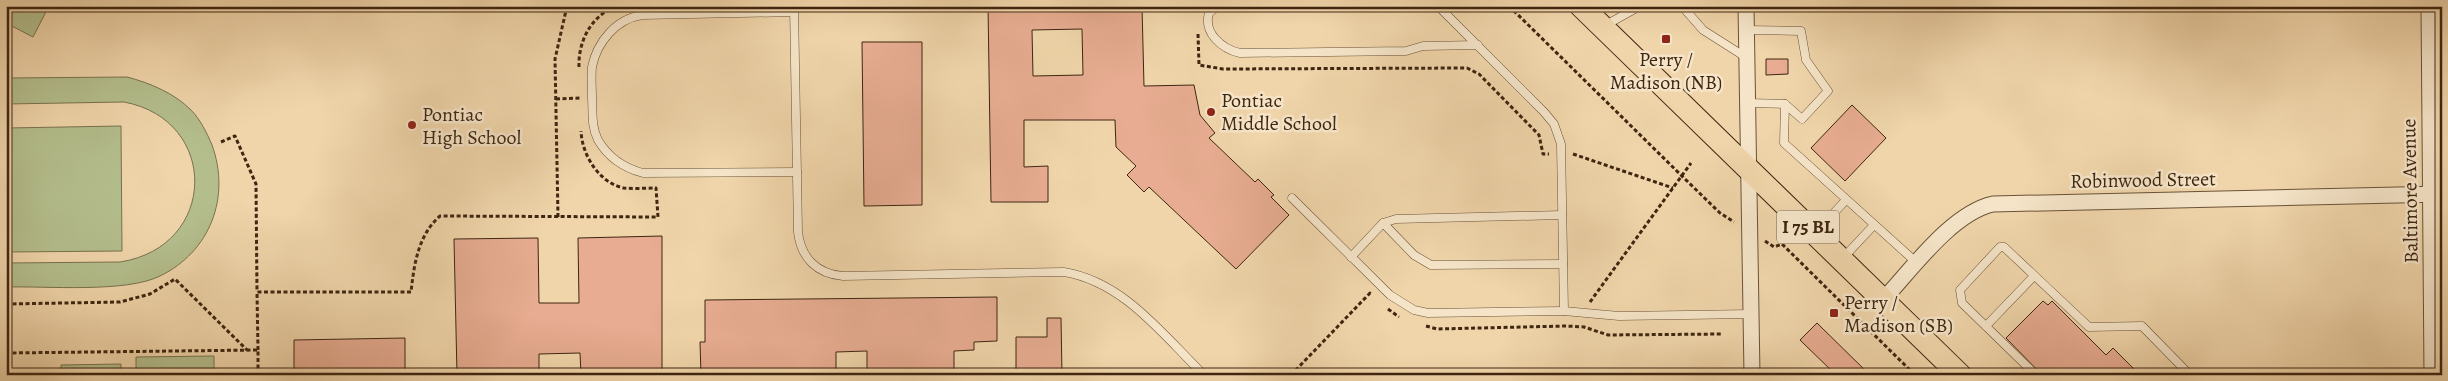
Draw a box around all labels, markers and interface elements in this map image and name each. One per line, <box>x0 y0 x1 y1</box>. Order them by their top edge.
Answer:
marker: Perry / Madison (NB) <box>1660 33 1672 45</box>
place label: Perry / Madison (NB) <box>1610 46 1722 96</box>
place label: Pontiac Middle School <box>1221 87 1337 137</box>
place label: Pontiac High School <box>422 101 521 151</box>
marker: Pontiac Middle School <box>1205 106 1217 118</box>
street label: Baltimore Avenue <box>2395 118 2425 264</box>
marker: Pontiac High School <box>406 119 418 131</box>
street label: Robinwood Street <box>2070 165 2216 195</box>
road number: I 75 BL <box>1777 210 1839 243</box>
place label: Perry / Madison (SB) <box>1844 289 1953 339</box>
marker: Perry / Madison (SB) <box>1828 307 1840 319</box>

